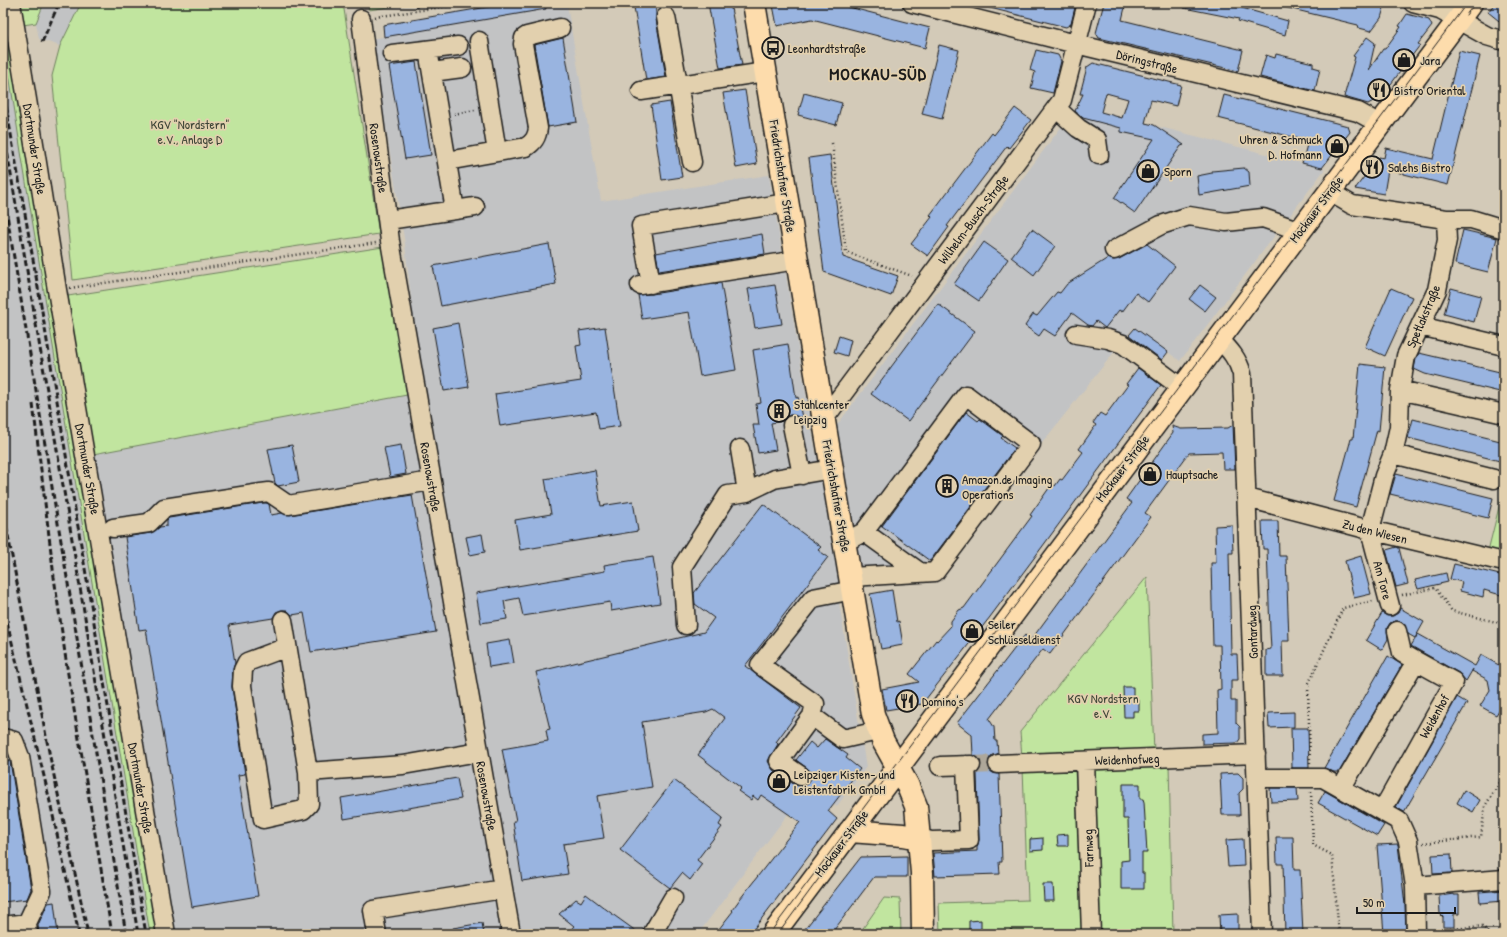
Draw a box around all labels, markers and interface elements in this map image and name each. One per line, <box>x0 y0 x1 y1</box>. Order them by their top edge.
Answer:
bus stop icon: Leonhardtstraße <box>760 35 786 61</box>
place label: Leonhardtstraße <box>788 39 866 57</box>
street label: Döringstraße <box>1114 45 1180 77</box>
shop icon: Jara <box>1391 47 1417 73</box>
place label: Jara <box>1420 51 1440 69</box>
district label: MOCKAU-SÜD <box>829 62 927 85</box>
restaurant icon: Bistro Oriental <box>1366 77 1392 103</box>
place label: Bistro Oriental <box>1394 81 1466 99</box>
street label: Dortmunder Straße <box>19 102 51 196</box>
park label: KGV "Nordstern" e.V., Anlage D <box>151 115 230 148</box>
street label: Friedrichshafner Straße <box>765 118 801 233</box>
street label: Rosenowstraße <box>365 122 393 194</box>
place label: Uhren & Schmuck D. Hofmann <box>1240 130 1323 163</box>
shop icon: Uhren & Schmuck D. Hofmann <box>1324 133 1350 159</box>
restaurant icon: Salehs Bistro <box>1359 154 1385 180</box>
shop icon: Sporn <box>1135 158 1161 184</box>
place label: Salehs Bistro <box>1388 158 1450 176</box>
place label: Sporn <box>1164 162 1192 180</box>
street label: Wilhelm-Busch-Straße <box>933 171 1013 267</box>
street label: Mockauer Straße <box>1285 172 1347 246</box>
street label: Spetlakstraße <box>1402 282 1444 350</box>
place label: Stahlcenter Leipzig <box>794 395 849 428</box>
building icon: Stahlcenter Leipzig <box>766 398 792 424</box>
street label: Dortmunder Straße <box>71 422 105 516</box>
street label: Mockauer Straße <box>1091 431 1153 505</box>
street label: Friedrichshafner Straße <box>818 438 856 553</box>
street label: Rosenowstraße <box>416 441 446 513</box>
shop icon: Hauptsache <box>1137 461 1163 487</box>
place label: Hauptsache <box>1166 465 1218 483</box>
place label: Amazon.de Imaging Operations <box>962 470 1053 503</box>
building icon: Amazon.de Imaging Operations <box>934 473 960 499</box>
street label: Zu den Wiesen <box>1341 514 1409 548</box>
street label: Am Tore <box>1369 559 1397 601</box>
street label: Gontardweg <box>1242 605 1262 659</box>
place label: Seiler Schlüsseldienst <box>988 615 1061 648</box>
shop icon: Seiler Schlüsseldienst <box>959 618 985 644</box>
restaurant icon: Domino's <box>894 688 920 714</box>
park label: KGV Nordstern e.V. <box>1067 689 1139 722</box>
street label: Weidenhof <box>1415 691 1454 741</box>
place label: Domino's <box>922 692 963 710</box>
street label: Dortmunder Straße <box>124 741 158 835</box>
street label: Weidenhofweg <box>1094 749 1160 769</box>
street label: Rosenowstraße <box>472 760 502 832</box>
place label: Leipziger Kisten- und Leistenfabrik GmbH <box>794 765 895 798</box>
shop icon: Leipziger Kisten- und Leistenfabrik GmbH <box>766 768 792 794</box>
street label: Mockauer Straße <box>810 806 872 880</box>
street label: Farnweg <box>1078 829 1098 868</box>
scale bar <box>1357 889 1455 915</box>
text: 50 m <box>1363 894 1384 911</box>

